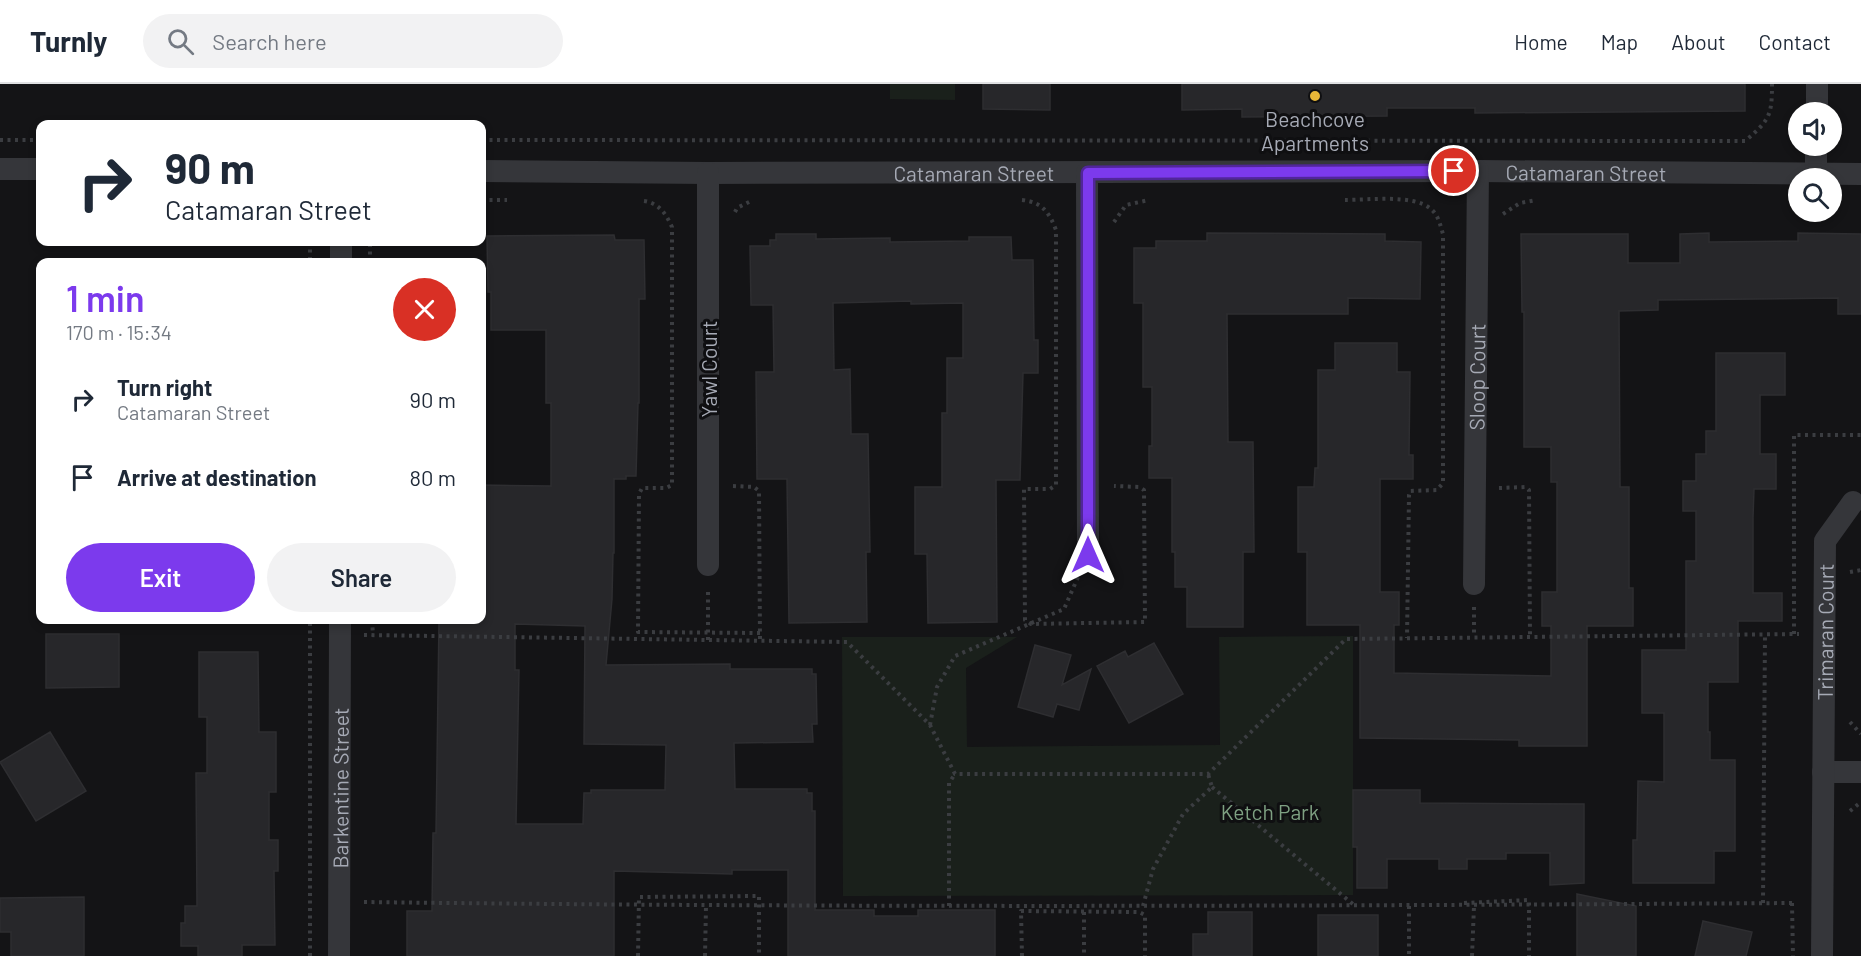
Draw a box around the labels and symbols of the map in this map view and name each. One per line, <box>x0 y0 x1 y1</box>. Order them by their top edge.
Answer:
marker: Beachcove Apartments <box>1308 89 1322 103</box>
place label: Beachcove Apartments <box>1261 106 1369 155</box>
pin <box>1428 145 1479 196</box>
street label: Catamaran Street <box>1505 159 1667 185</box>
street label: Catamaran Street <box>893 160 1055 185</box>
street label: Yawl Court <box>696 321 721 417</box>
street label: Sloop Court <box>1463 323 1489 431</box>
position arrow <box>1056 523 1120 587</box>
street label: Trimaran Court <box>1811 563 1837 701</box>
street label: Barkentine Street <box>327 707 352 869</box>
park label: Ketch Park <box>1221 799 1319 824</box>

